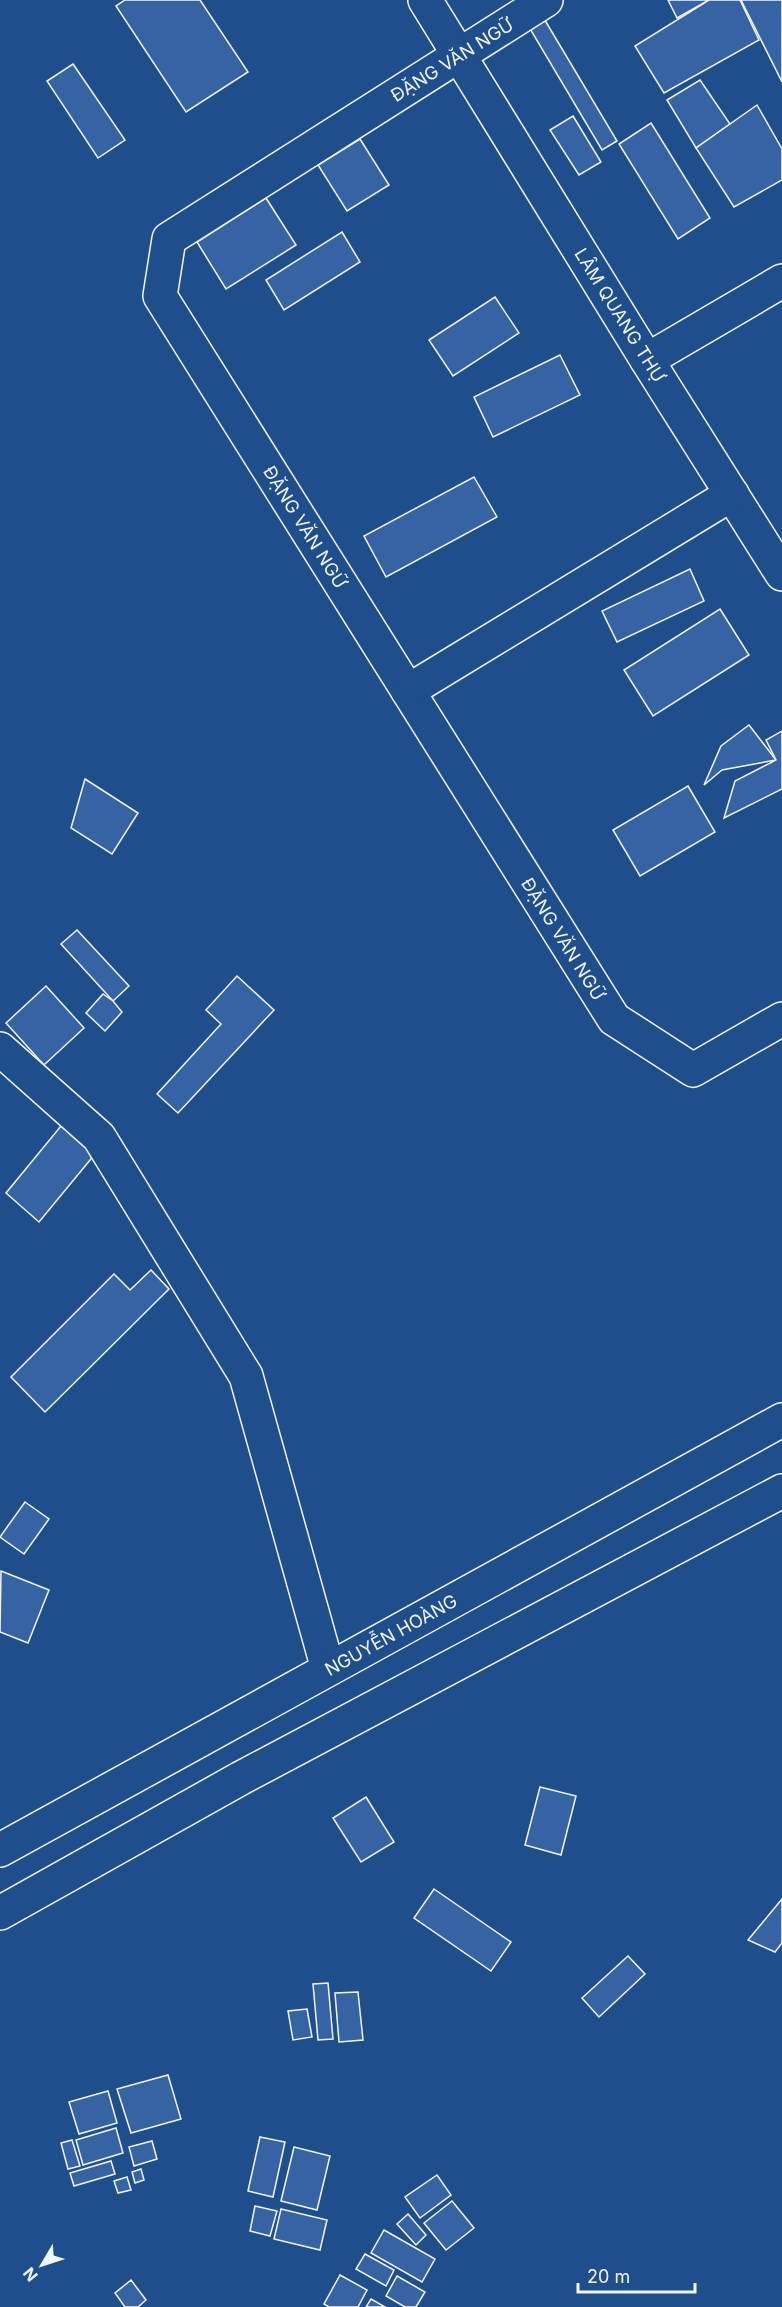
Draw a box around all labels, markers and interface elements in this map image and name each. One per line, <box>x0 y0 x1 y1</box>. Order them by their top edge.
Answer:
street label: ĐẶNG VĂN NGỮ <box>387 13 517 106</box>
street label: LÂM QUANG THỰ <box>570 244 671 386</box>
street label: ĐẶNG VĂN NGỮ <box>259 462 352 592</box>
street label: ĐẶNG VĂN NGỮ <box>517 874 610 1004</box>
street label: NGUYỄN HOÀNG <box>319 1586 461 1680</box>
north arrow <box>12 2235 72 2295</box>
scale bar <box>578 2256 695 2294</box>
text: N <box>19 2263 42 2285</box>
text: 20 m <box>587 2266 630 2287</box>

